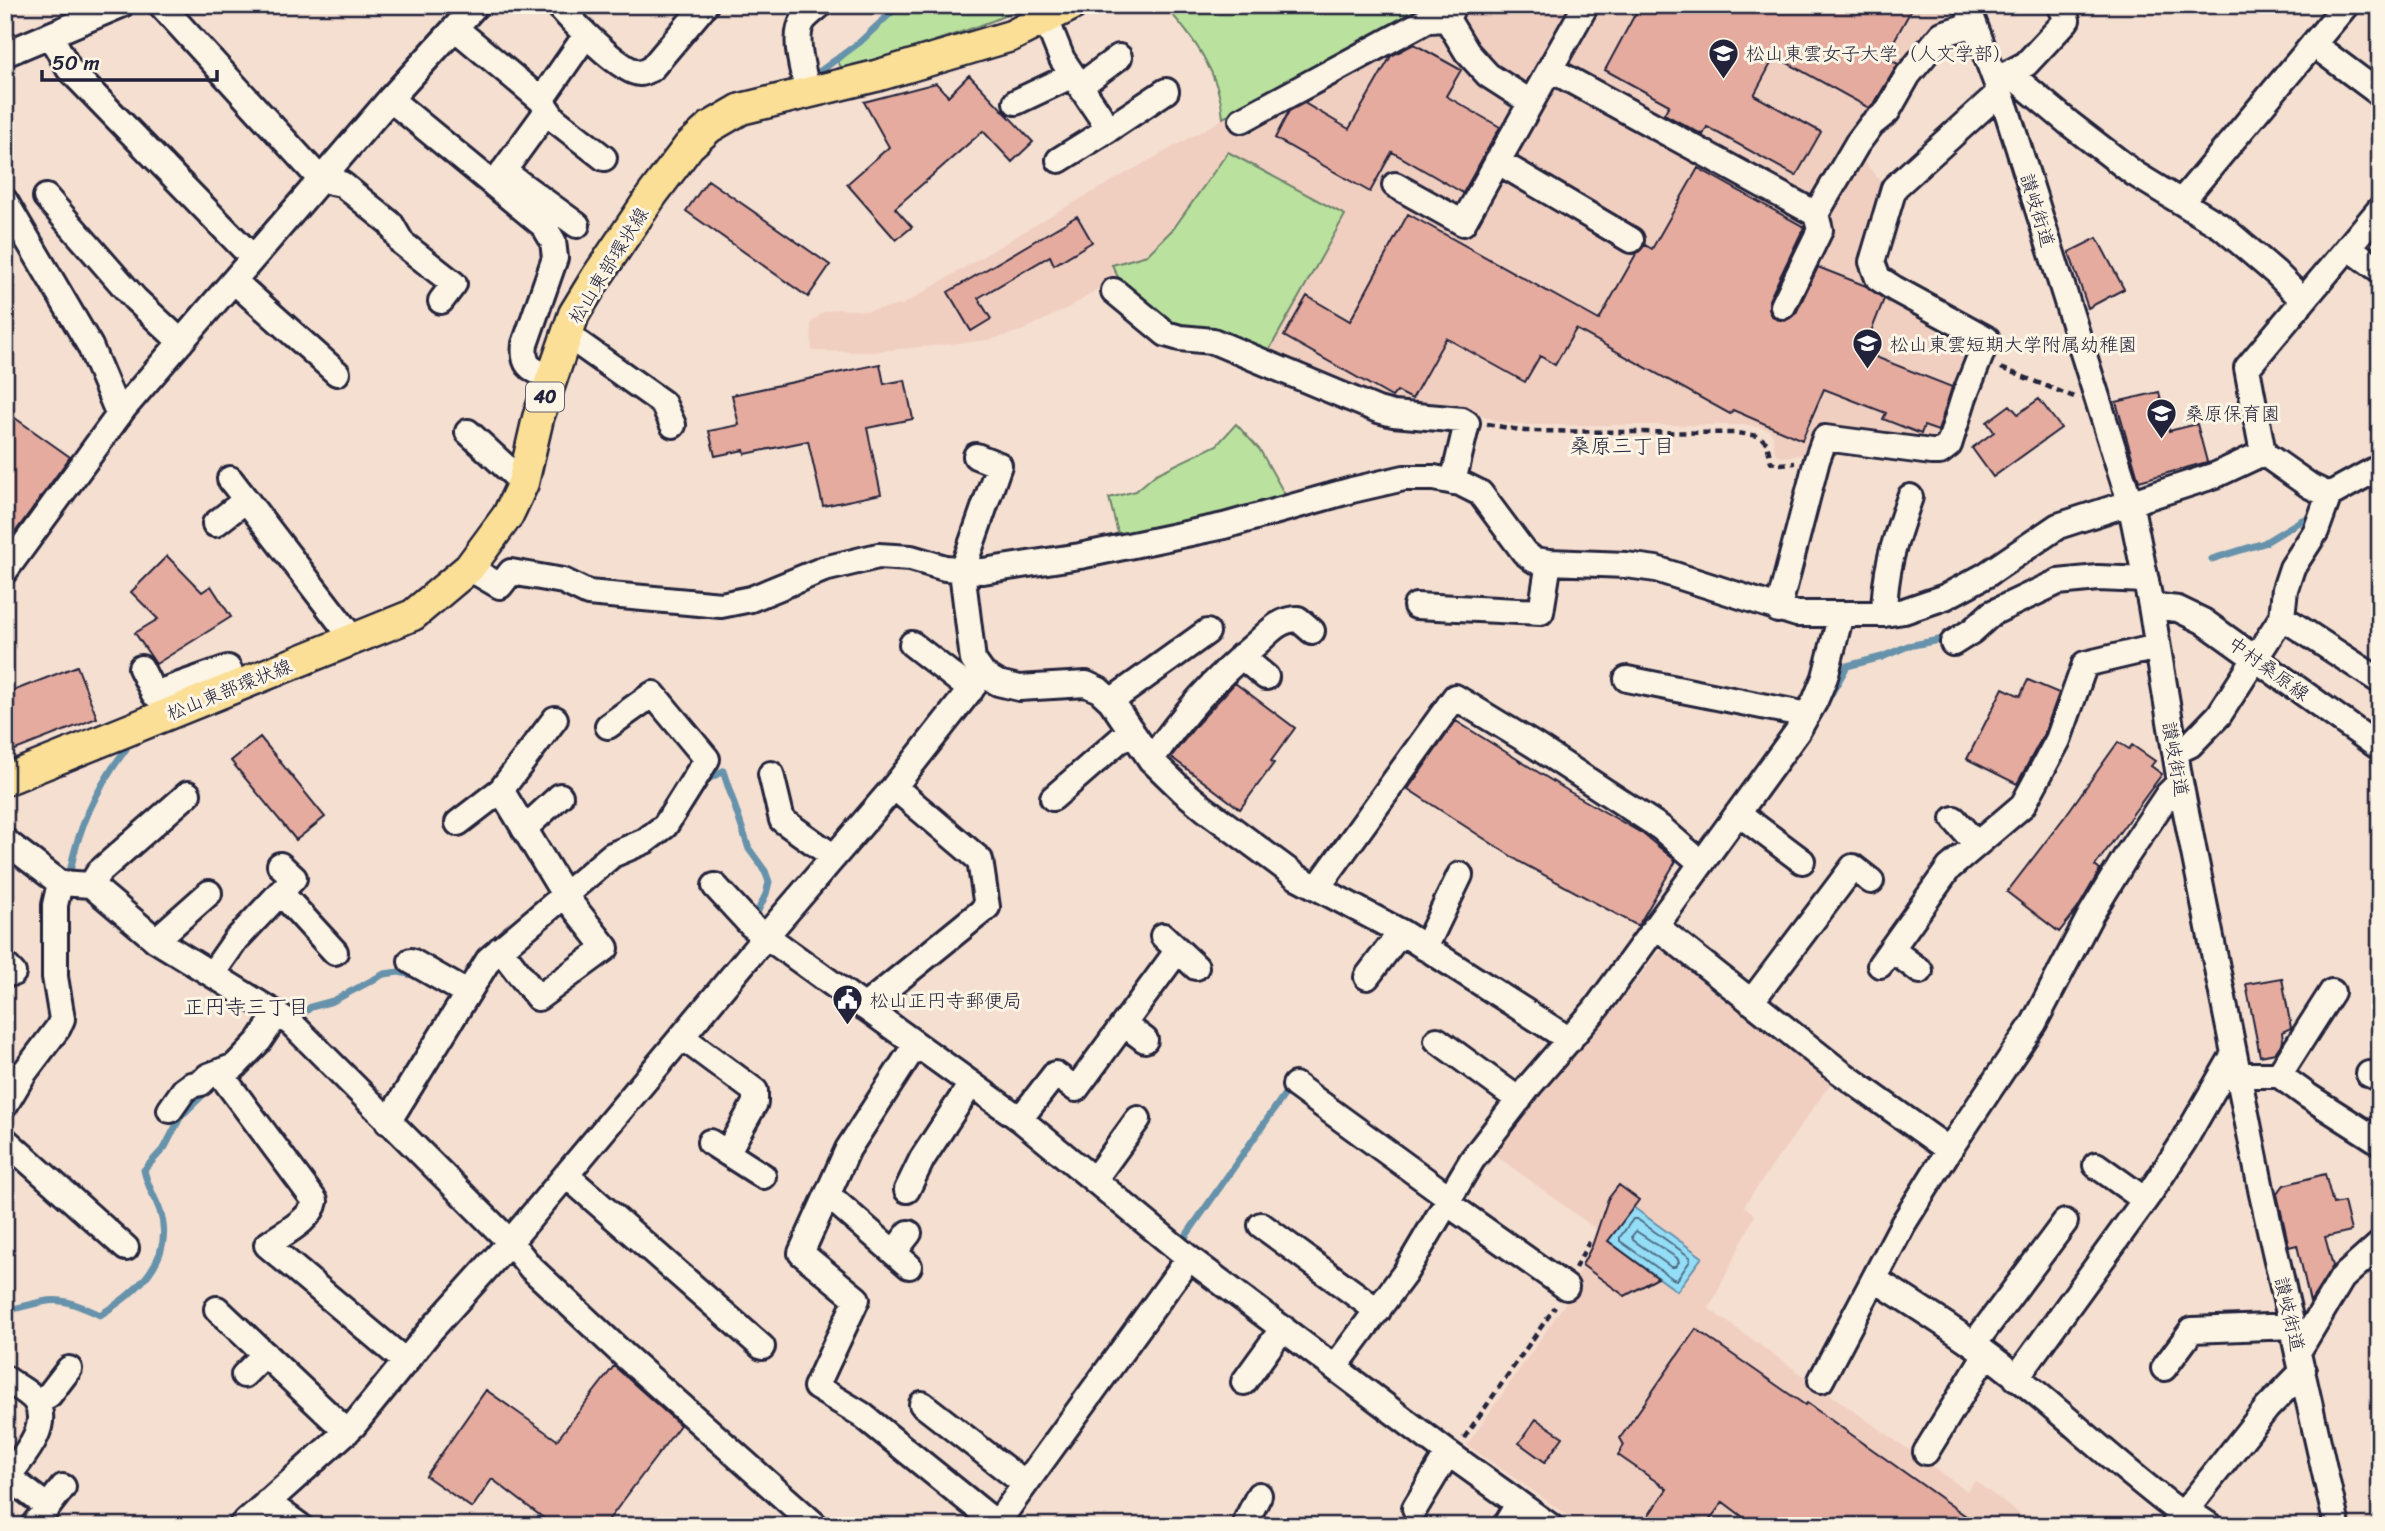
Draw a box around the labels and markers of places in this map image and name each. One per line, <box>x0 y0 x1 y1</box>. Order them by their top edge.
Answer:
school or university icon: 松山東雲女子大学（人文学部） <box>1706 36 1740 80</box>
place label: 松山東雲女子大学（人文学部） <box>1746 37 2012 70</box>
school or university icon: 松山東雲短期大学附属幼稚園 <box>1850 327 1884 371</box>
place label: 松山東雲短期大学附属幼稚園 <box>1890 328 2137 361</box>
school or university icon: 桑原保育園 <box>2145 396 2179 440</box>
place label: 桑原保育園 <box>2185 397 2280 430</box>
public building icon: 松山正円寺郵便局 <box>830 983 864 1027</box>
place label: 松山正円寺郵便局 <box>870 984 1022 1017</box>

